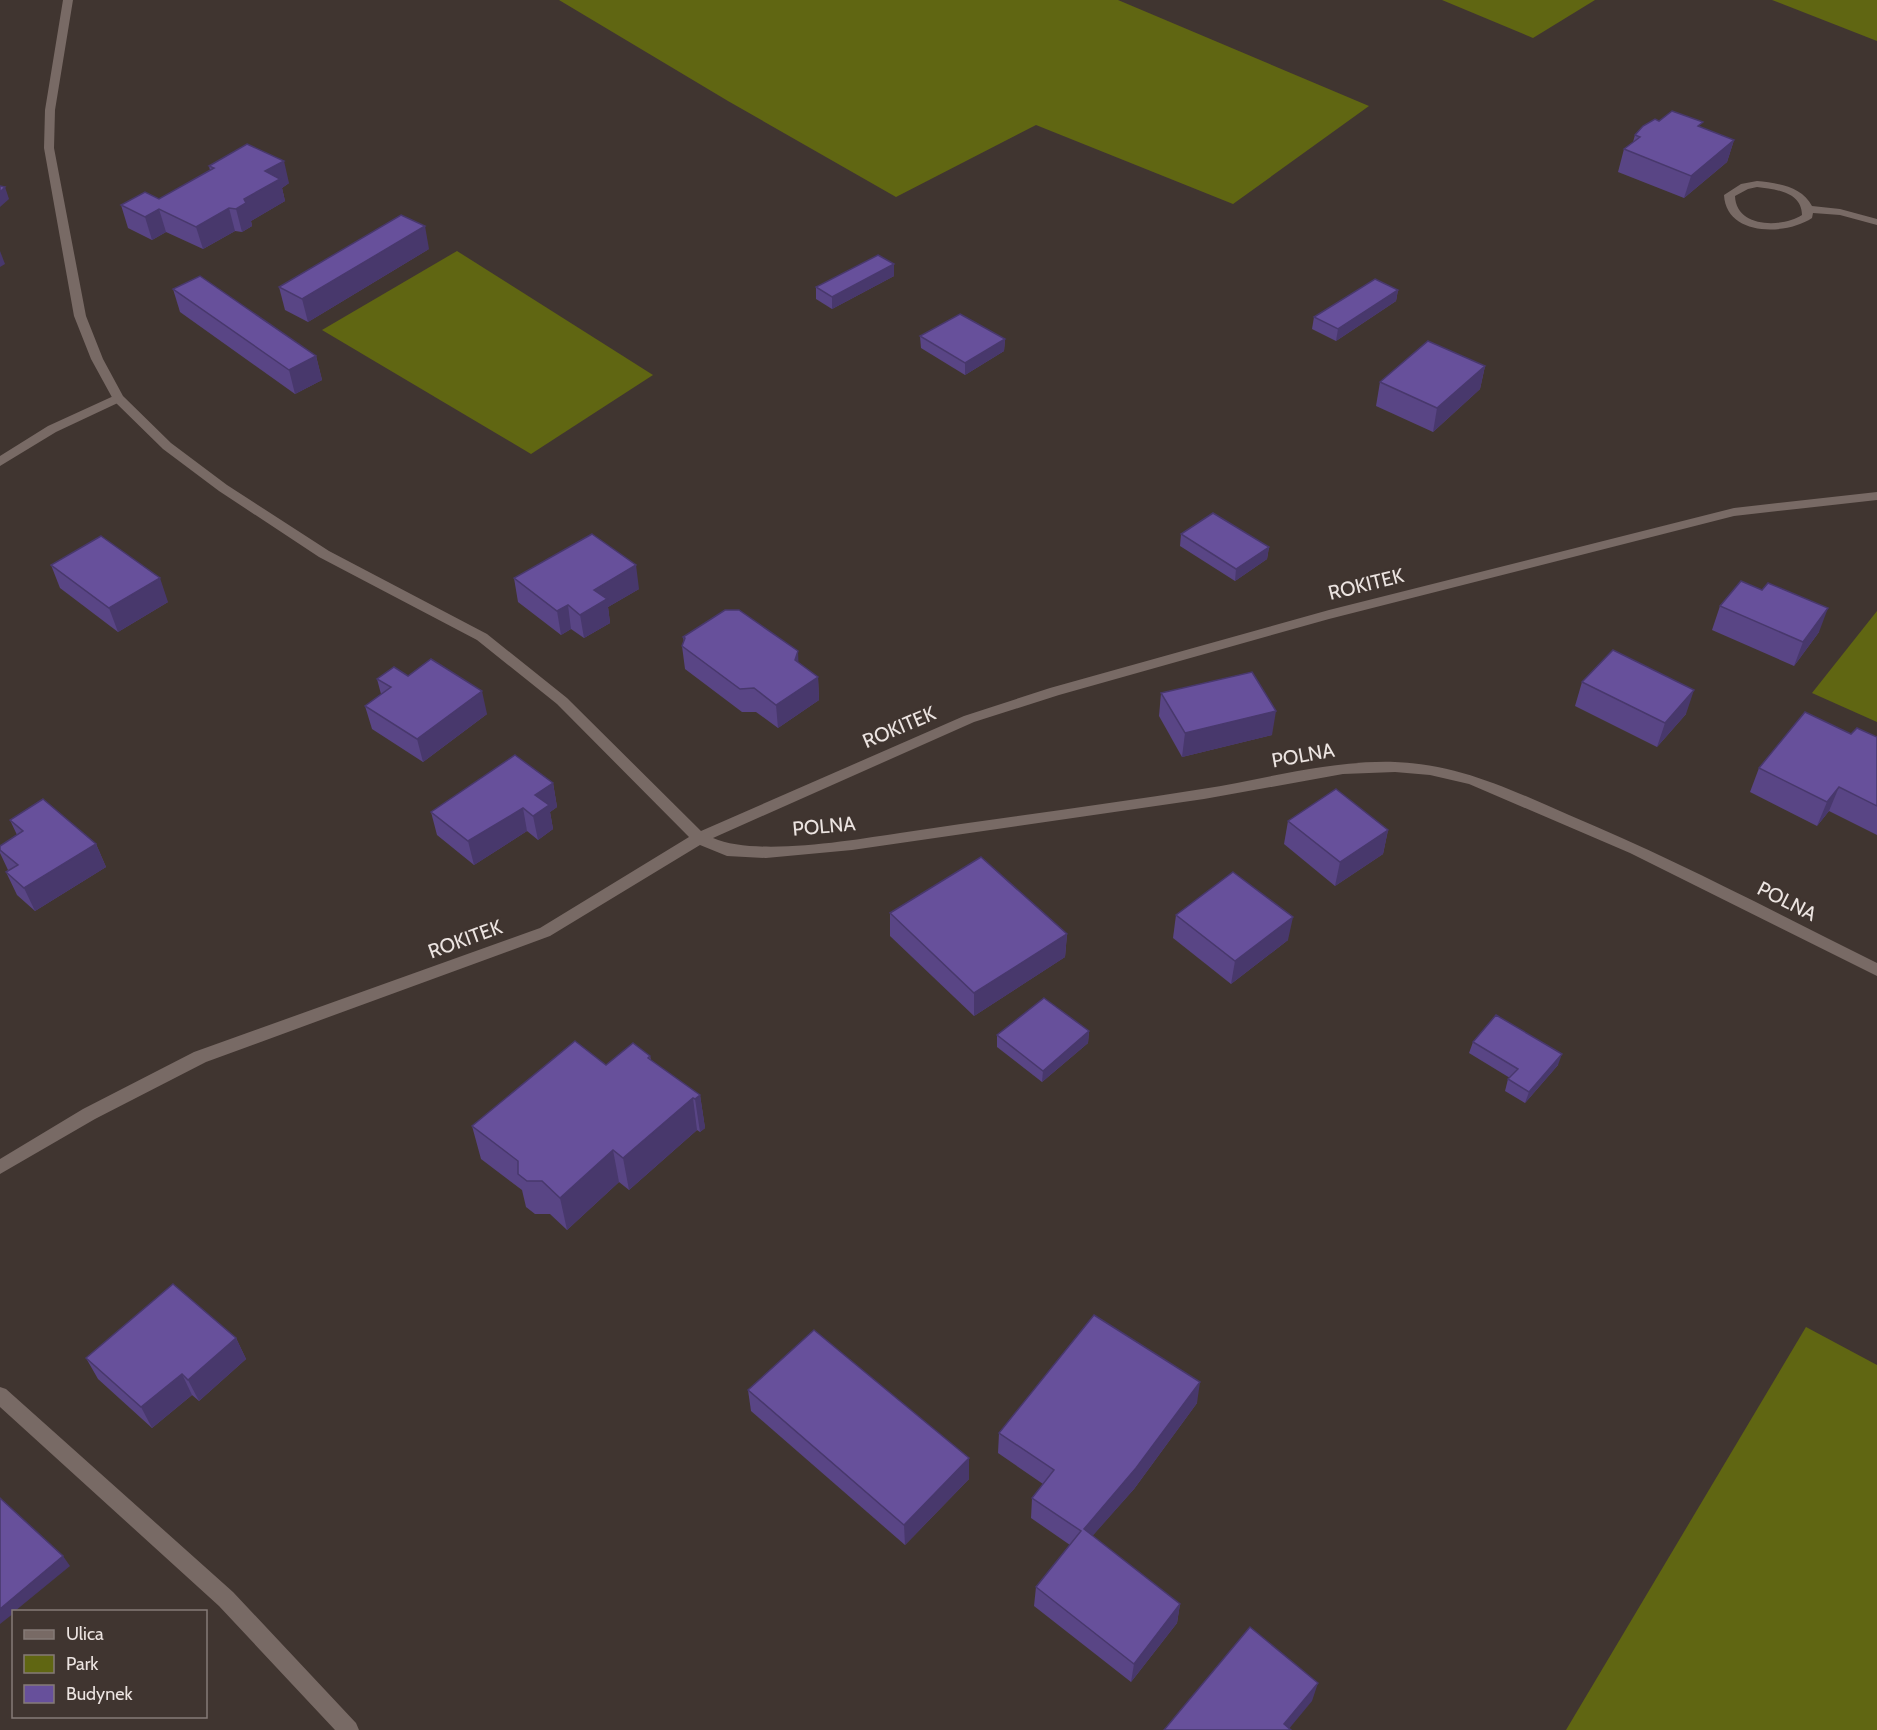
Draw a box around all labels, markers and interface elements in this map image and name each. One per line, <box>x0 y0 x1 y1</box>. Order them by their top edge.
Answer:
street label: ROKITEK <box>1326 563 1407 605</box>
street label: ROKITEK <box>859 701 940 753</box>
street label: POLNA <box>1270 738 1337 772</box>
street label: POLNA <box>791 811 857 841</box>
street label: POLNA <box>1753 876 1821 926</box>
street label: ROKITEK <box>425 914 506 963</box>
legend <box>12 1610 207 1718</box>
text: Ulica <box>66 1623 104 1645</box>
text: Park <box>66 1653 99 1675</box>
text: Budynek <box>66 1683 133 1705</box>

